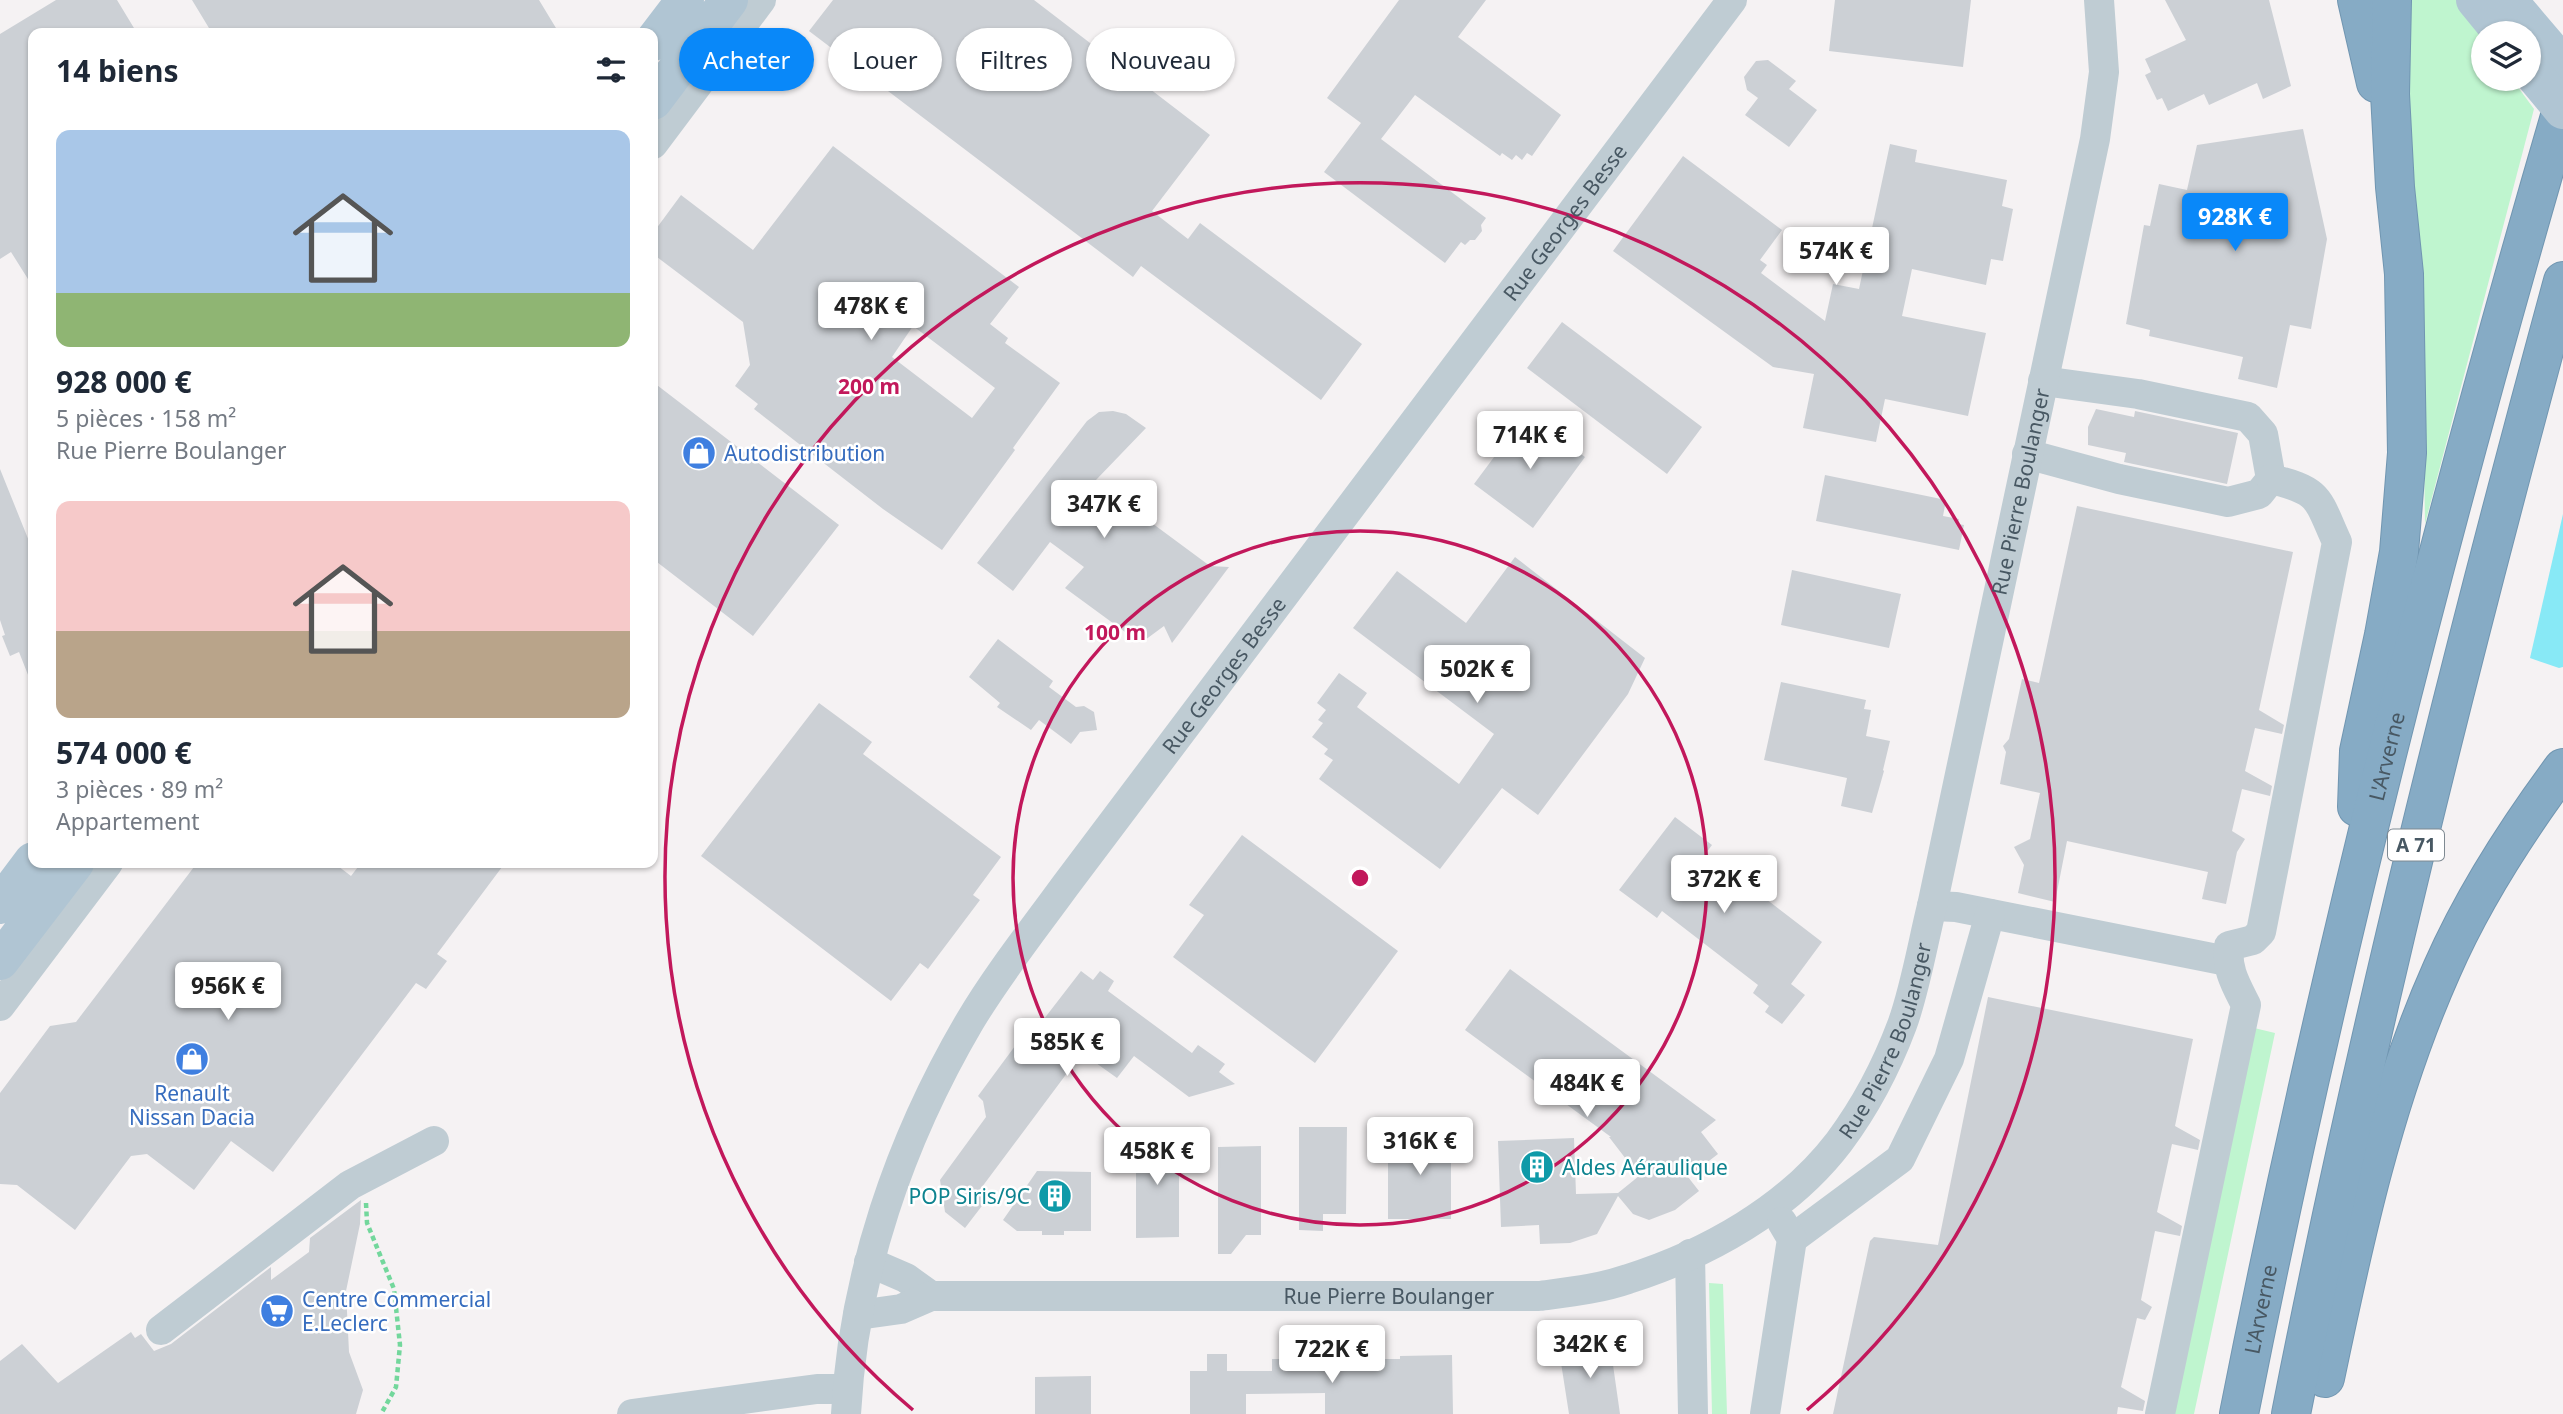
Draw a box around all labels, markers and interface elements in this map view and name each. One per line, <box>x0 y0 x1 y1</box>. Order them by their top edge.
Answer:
map controls <box>2471 21 2541 91</box>
button: layers <box>2471 21 2541 91</box>
chip: Acheter <box>679 28 814 91</box>
chip: Louer <box>828 28 942 91</box>
chip: Filtres <box>956 28 1072 91</box>
chip: Nouveau <box>1086 28 1235 91</box>
text: 14 biens <box>56 50 179 91</box>
icon: filters <box>592 51 630 89</box>
street label: Rue Georges Besse <box>1497 138 1633 306</box>
icon: home <box>280 175 406 301</box>
pin: 928K € <box>2178 194 2292 253</box>
text: 928K € <box>2198 200 2272 232</box>
pin: 574K € <box>1779 228 1893 287</box>
text: 574K € <box>1799 234 1873 266</box>
pin: 478K € <box>814 282 928 342</box>
text: 478K € <box>834 289 908 321</box>
text: 928 000 € <box>56 361 192 402</box>
text: 200 m <box>838 372 900 400</box>
street label: Rue Pierre Boulanger <box>1984 385 2056 598</box>
text: 5 pièces · 158 m² <box>56 402 236 434</box>
pin: 714K € <box>1473 412 1587 471</box>
text: 714K € <box>1493 418 1567 450</box>
text: Rue Pierre Boulanger <box>56 434 287 466</box>
shop icon: Autodistribution <box>680 434 718 472</box>
place label: Autodistribution <box>724 439 885 467</box>
pin: 347K € <box>1047 480 1161 540</box>
text: 347K € <box>1067 487 1141 519</box>
icon: home <box>280 546 406 672</box>
street label: Rue Georges Besse <box>1156 591 1292 759</box>
text: 100 m <box>1084 618 1146 646</box>
pin: 502K € <box>1420 646 1534 705</box>
text: 502K € <box>1440 652 1514 684</box>
street label: L'Arverne <box>2362 709 2411 804</box>
text: 574 000 € <box>56 732 192 773</box>
text: 3 pièces · 89 m² <box>56 773 223 805</box>
text: Appartement <box>56 805 200 837</box>
road number: A 71 <box>2388 830 2444 860</box>
pin: 372K € <box>1667 856 1781 915</box>
text: 372K € <box>1687 862 1761 894</box>
centre of rings <box>1348 866 1372 890</box>
street label: Rue Pierre Boulanger <box>1832 940 1937 1144</box>
pin: 956K € <box>171 962 285 1022</box>
text: 956K € <box>191 969 265 1001</box>
pin: 585K € <box>1010 1018 1124 1078</box>
text: 585K € <box>1030 1025 1104 1057</box>
shop icon: Renault Nissan Dacia <box>173 1040 211 1078</box>
pin: 484K € <box>1530 1060 1644 1119</box>
text: 484K € <box>1550 1066 1624 1098</box>
place label: Renault Nissan Dacia <box>129 1079 255 1131</box>
pin: 316K € <box>1363 1118 1477 1177</box>
text: 316K € <box>1383 1124 1457 1156</box>
pin: 458K € <box>1100 1128 1214 1187</box>
text: 458K € <box>1120 1134 1194 1166</box>
building icon: Aldes Aéraulique <box>1518 1148 1556 1186</box>
place label: Aldes Aéraulique <box>1562 1153 1728 1181</box>
building icon: POP Siris/9C <box>1036 1177 1074 1215</box>
place label: POP Siris/9C <box>909 1182 1030 1210</box>
street label: L'Arverne <box>2237 1262 2283 1356</box>
street label: Rue Pierre Boulanger <box>1284 1282 1495 1310</box>
place label: Centre Commercial E.Leclerc <box>302 1285 491 1337</box>
supermarket icon: Centre Commercial E.Leclerc <box>258 1292 296 1330</box>
pin: 342K € <box>1533 1320 1647 1380</box>
pin: 722K € <box>1275 1326 1389 1385</box>
text: 342K € <box>1553 1327 1627 1359</box>
text: 722K € <box>1295 1332 1369 1364</box>

